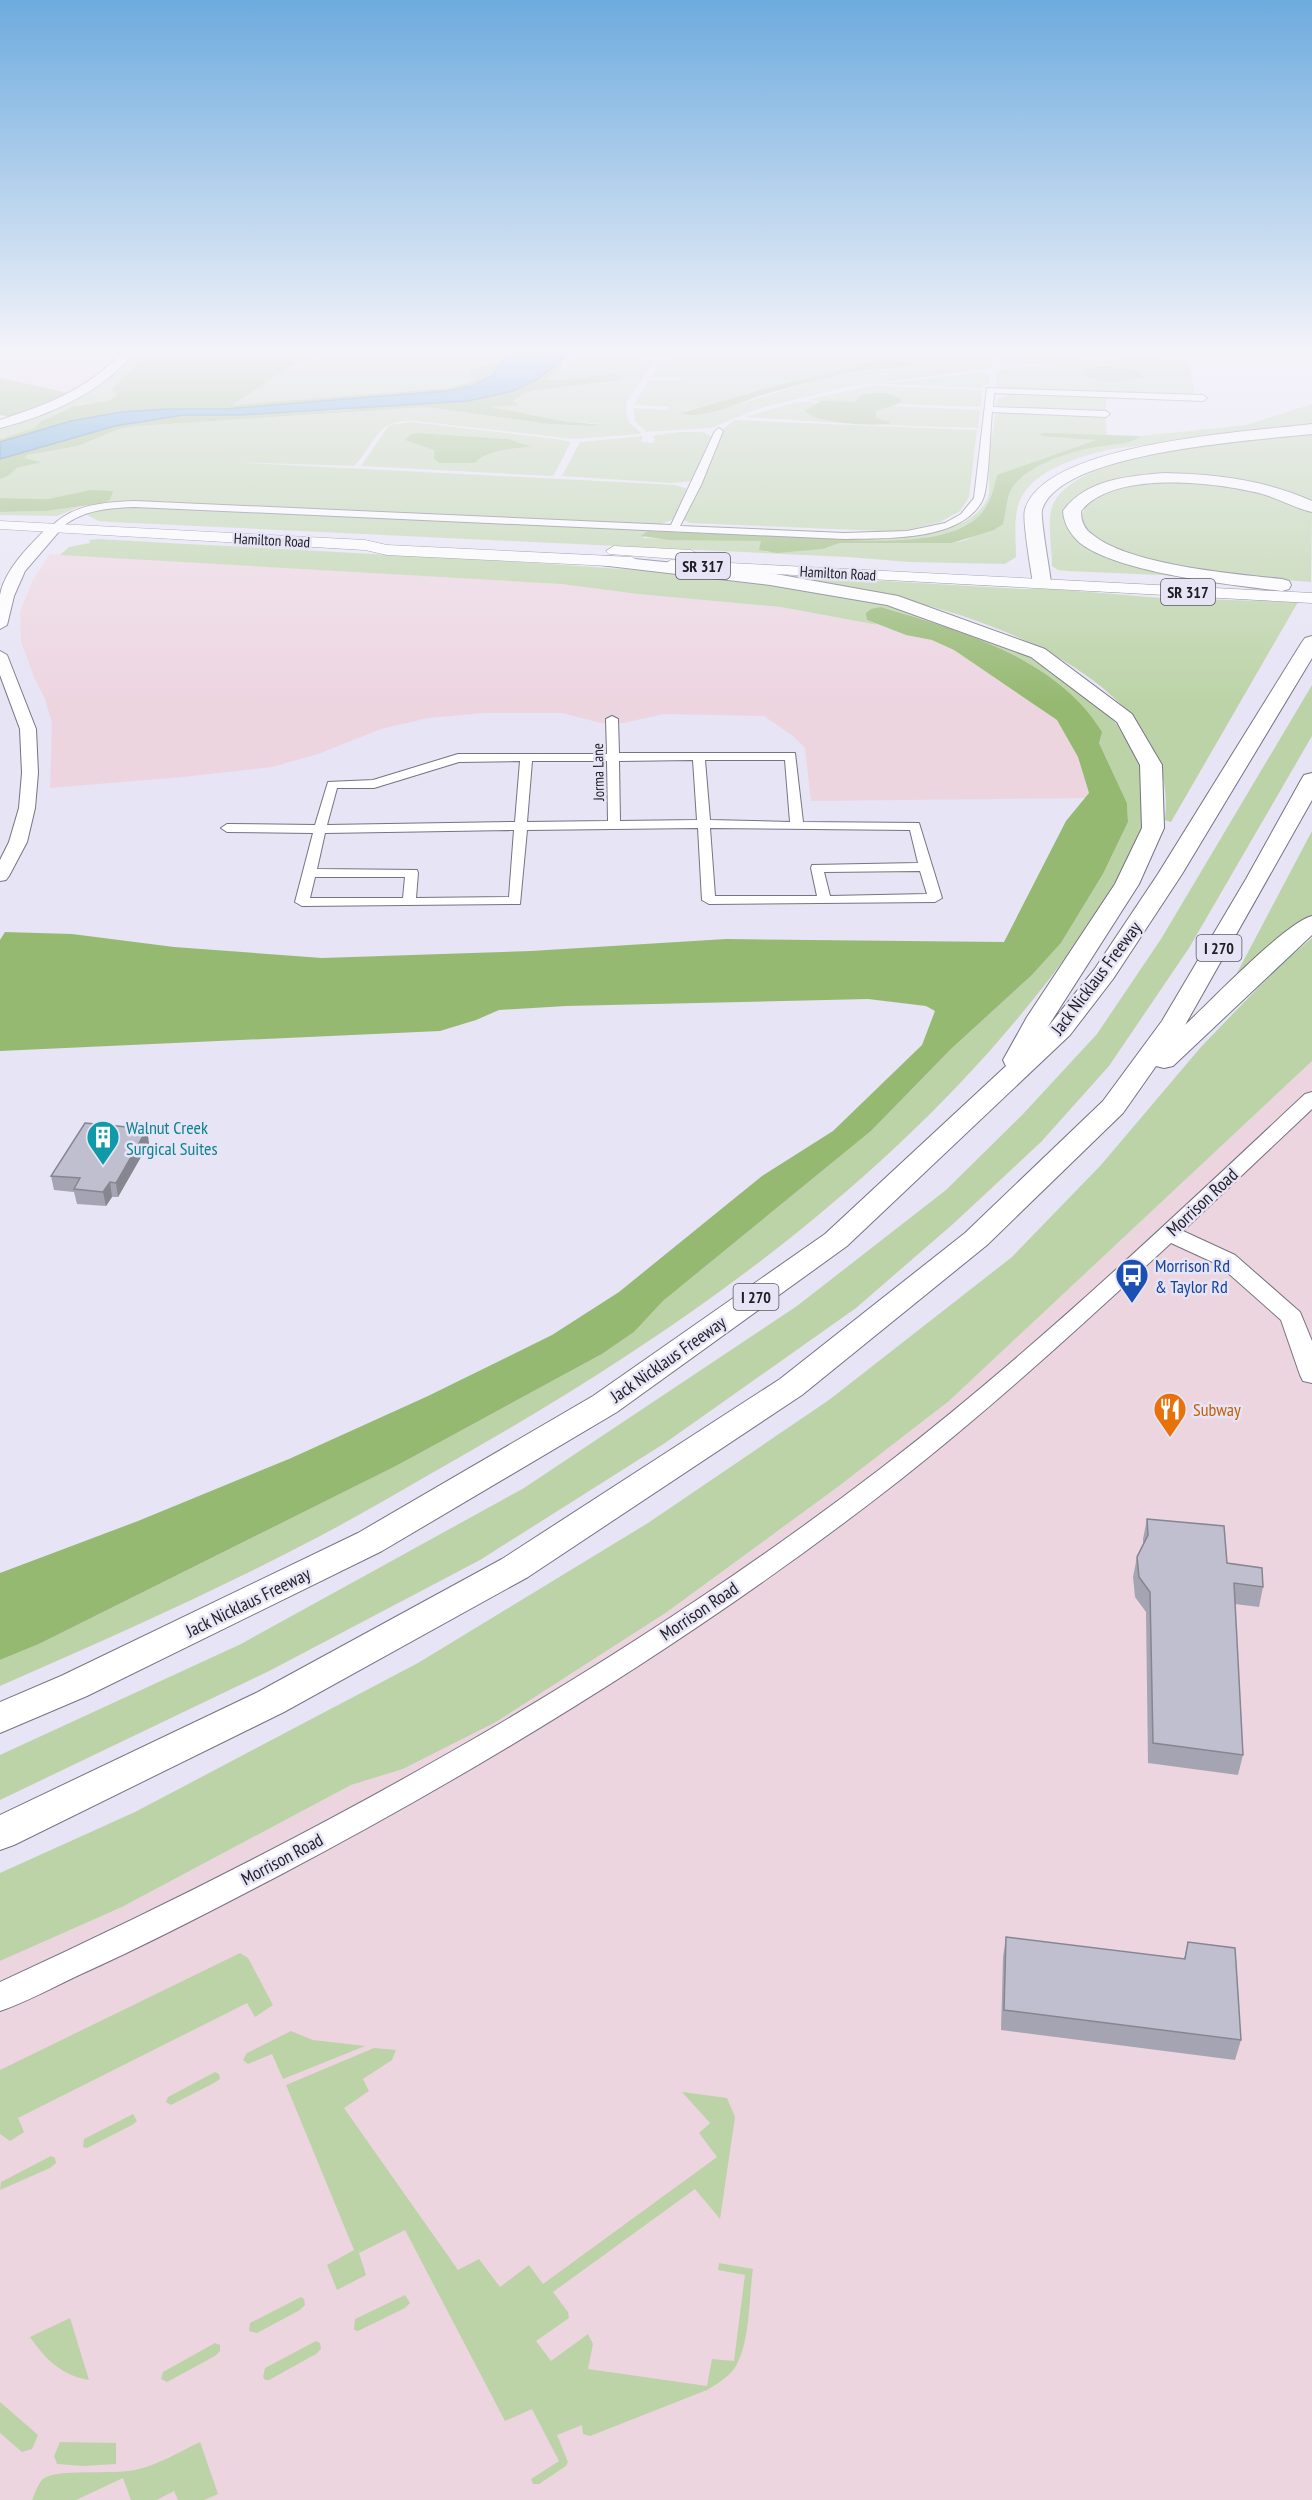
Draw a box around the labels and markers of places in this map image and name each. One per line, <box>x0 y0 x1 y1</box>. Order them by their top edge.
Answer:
place label: Walnut Creek Surgical Suites <box>126 1116 218 1160</box>
building icon: Walnut Creek Surgical Suites <box>85 1119 121 1166</box>
place label: Morrison Rd & Taylor Rd <box>1155 1254 1230 1298</box>
bus stop icon: Morrison Rd & Taylor Rd <box>1114 1257 1150 1304</box>
restaurant icon: Subway <box>1152 1391 1188 1438</box>
place label: Subway <box>1193 1398 1241 1421</box>

